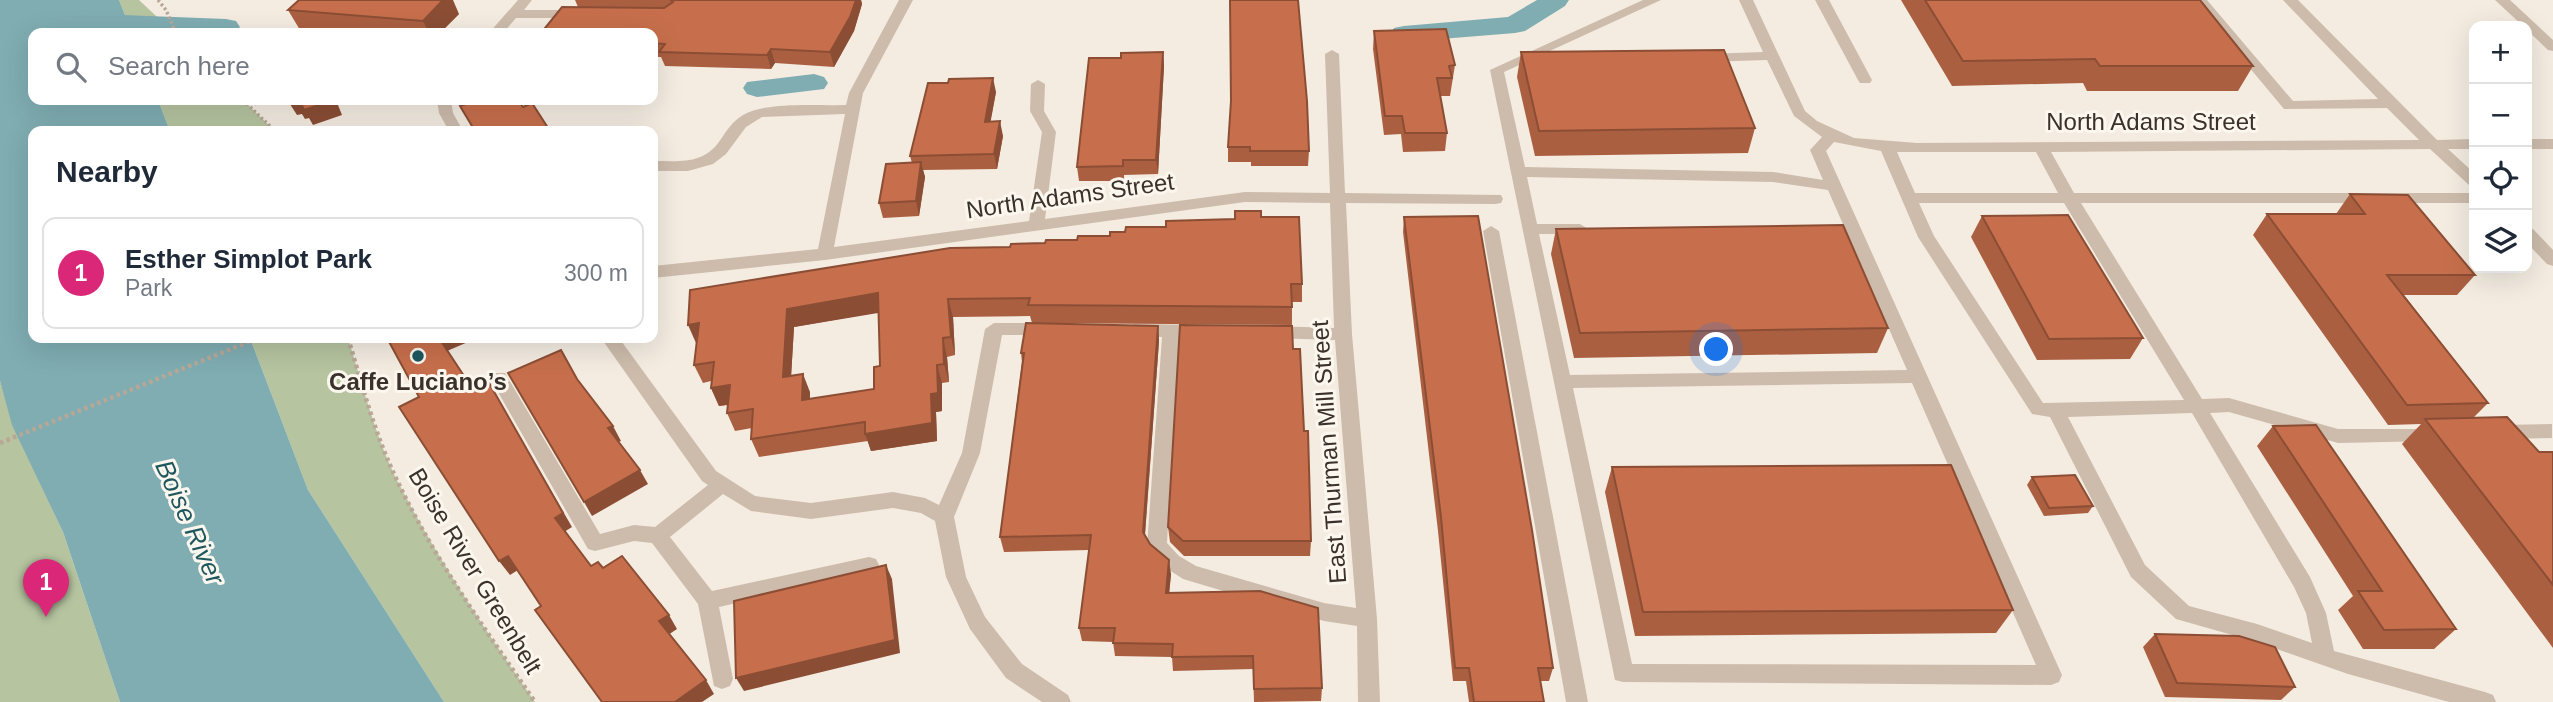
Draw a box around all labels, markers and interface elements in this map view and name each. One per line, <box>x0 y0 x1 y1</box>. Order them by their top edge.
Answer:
map controls <box>2469 21 2532 273</box>
button: + <box>2469 21 2532 84</box>
search box <box>28 28 658 105</box>
icon: search <box>52 48 90 86</box>
text: Search here <box>108 51 250 81</box>
button: − <box>2469 84 2532 147</box>
street label: North Adams Street <box>2046 108 2256 135</box>
button: locate <box>2469 147 2532 210</box>
text: Nearby <box>56 155 158 188</box>
street label: North Adams Street <box>964 168 1176 223</box>
button: layers <box>2469 210 2532 273</box>
text: Esther Simplot Park <box>125 244 372 274</box>
text: 1 <box>75 260 87 286</box>
text: 300 m <box>564 260 628 286</box>
text: Park <box>125 275 172 301</box>
street label: East Thurman Mill Street <box>1306 319 1351 584</box>
your location <box>1699 332 1733 366</box>
marker: Caffe Luciano’s <box>410 348 426 364</box>
place label: Caffe Luciano’s <box>329 368 507 395</box>
water label: Boise River <box>149 455 231 590</box>
street label: Boise River Greenbelt <box>403 463 548 679</box>
pin: 1 <box>23 559 69 617</box>

